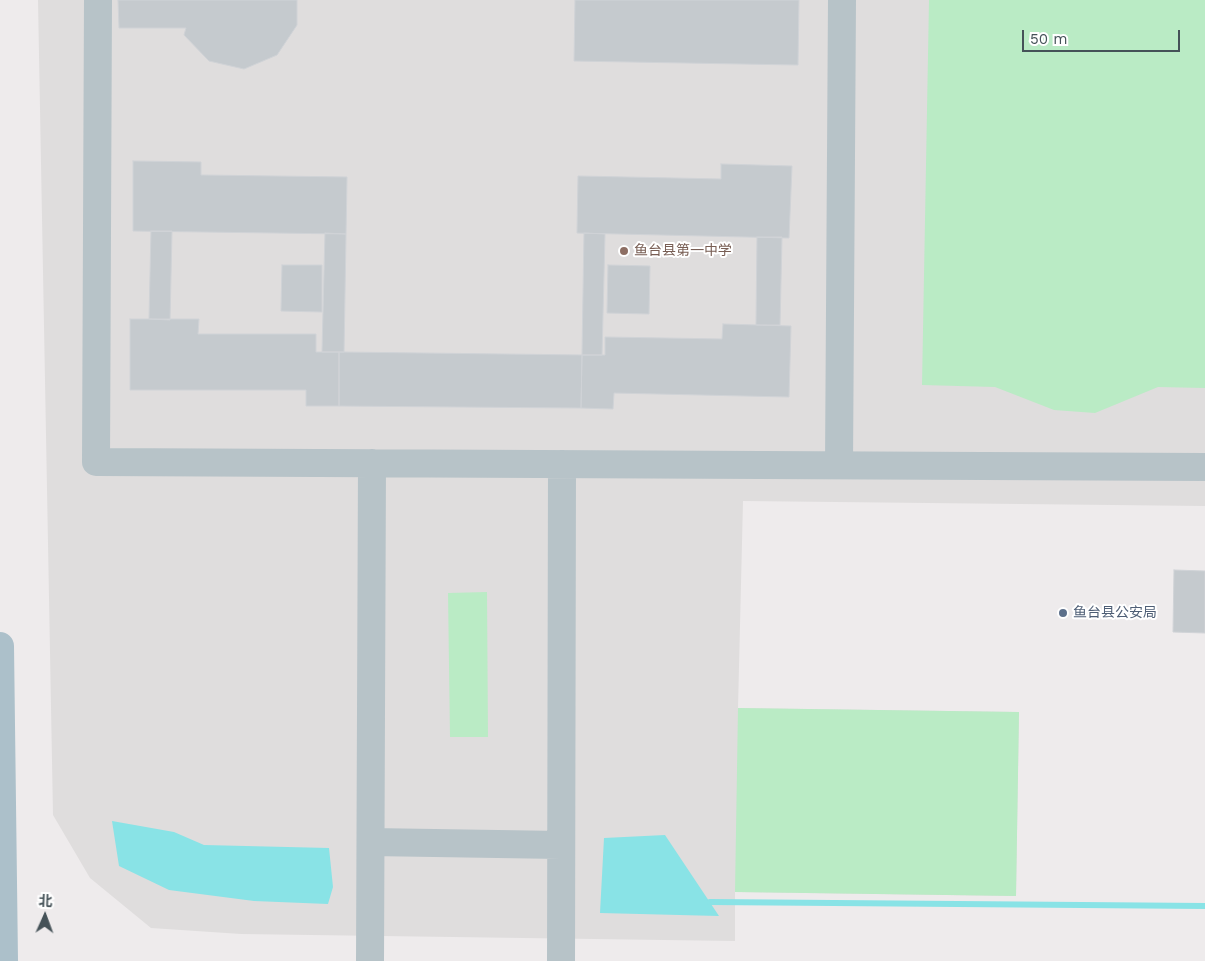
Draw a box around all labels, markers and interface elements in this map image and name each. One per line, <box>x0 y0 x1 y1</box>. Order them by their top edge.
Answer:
scale bar <box>1025 20 1182 52</box>
text: 50 m <box>1030 30 1067 48</box>
place label: 鱼台县第一中学 <box>634 243 732 259</box>
marker: 鱼台县第一中学 <box>618 245 630 257</box>
place label: 鱼台县公安局 <box>1073 605 1157 621</box>
marker: 鱼台县公安局 <box>1057 607 1069 619</box>
north arrow <box>20 891 70 941</box>
text: 北 <box>38 893 53 909</box>

